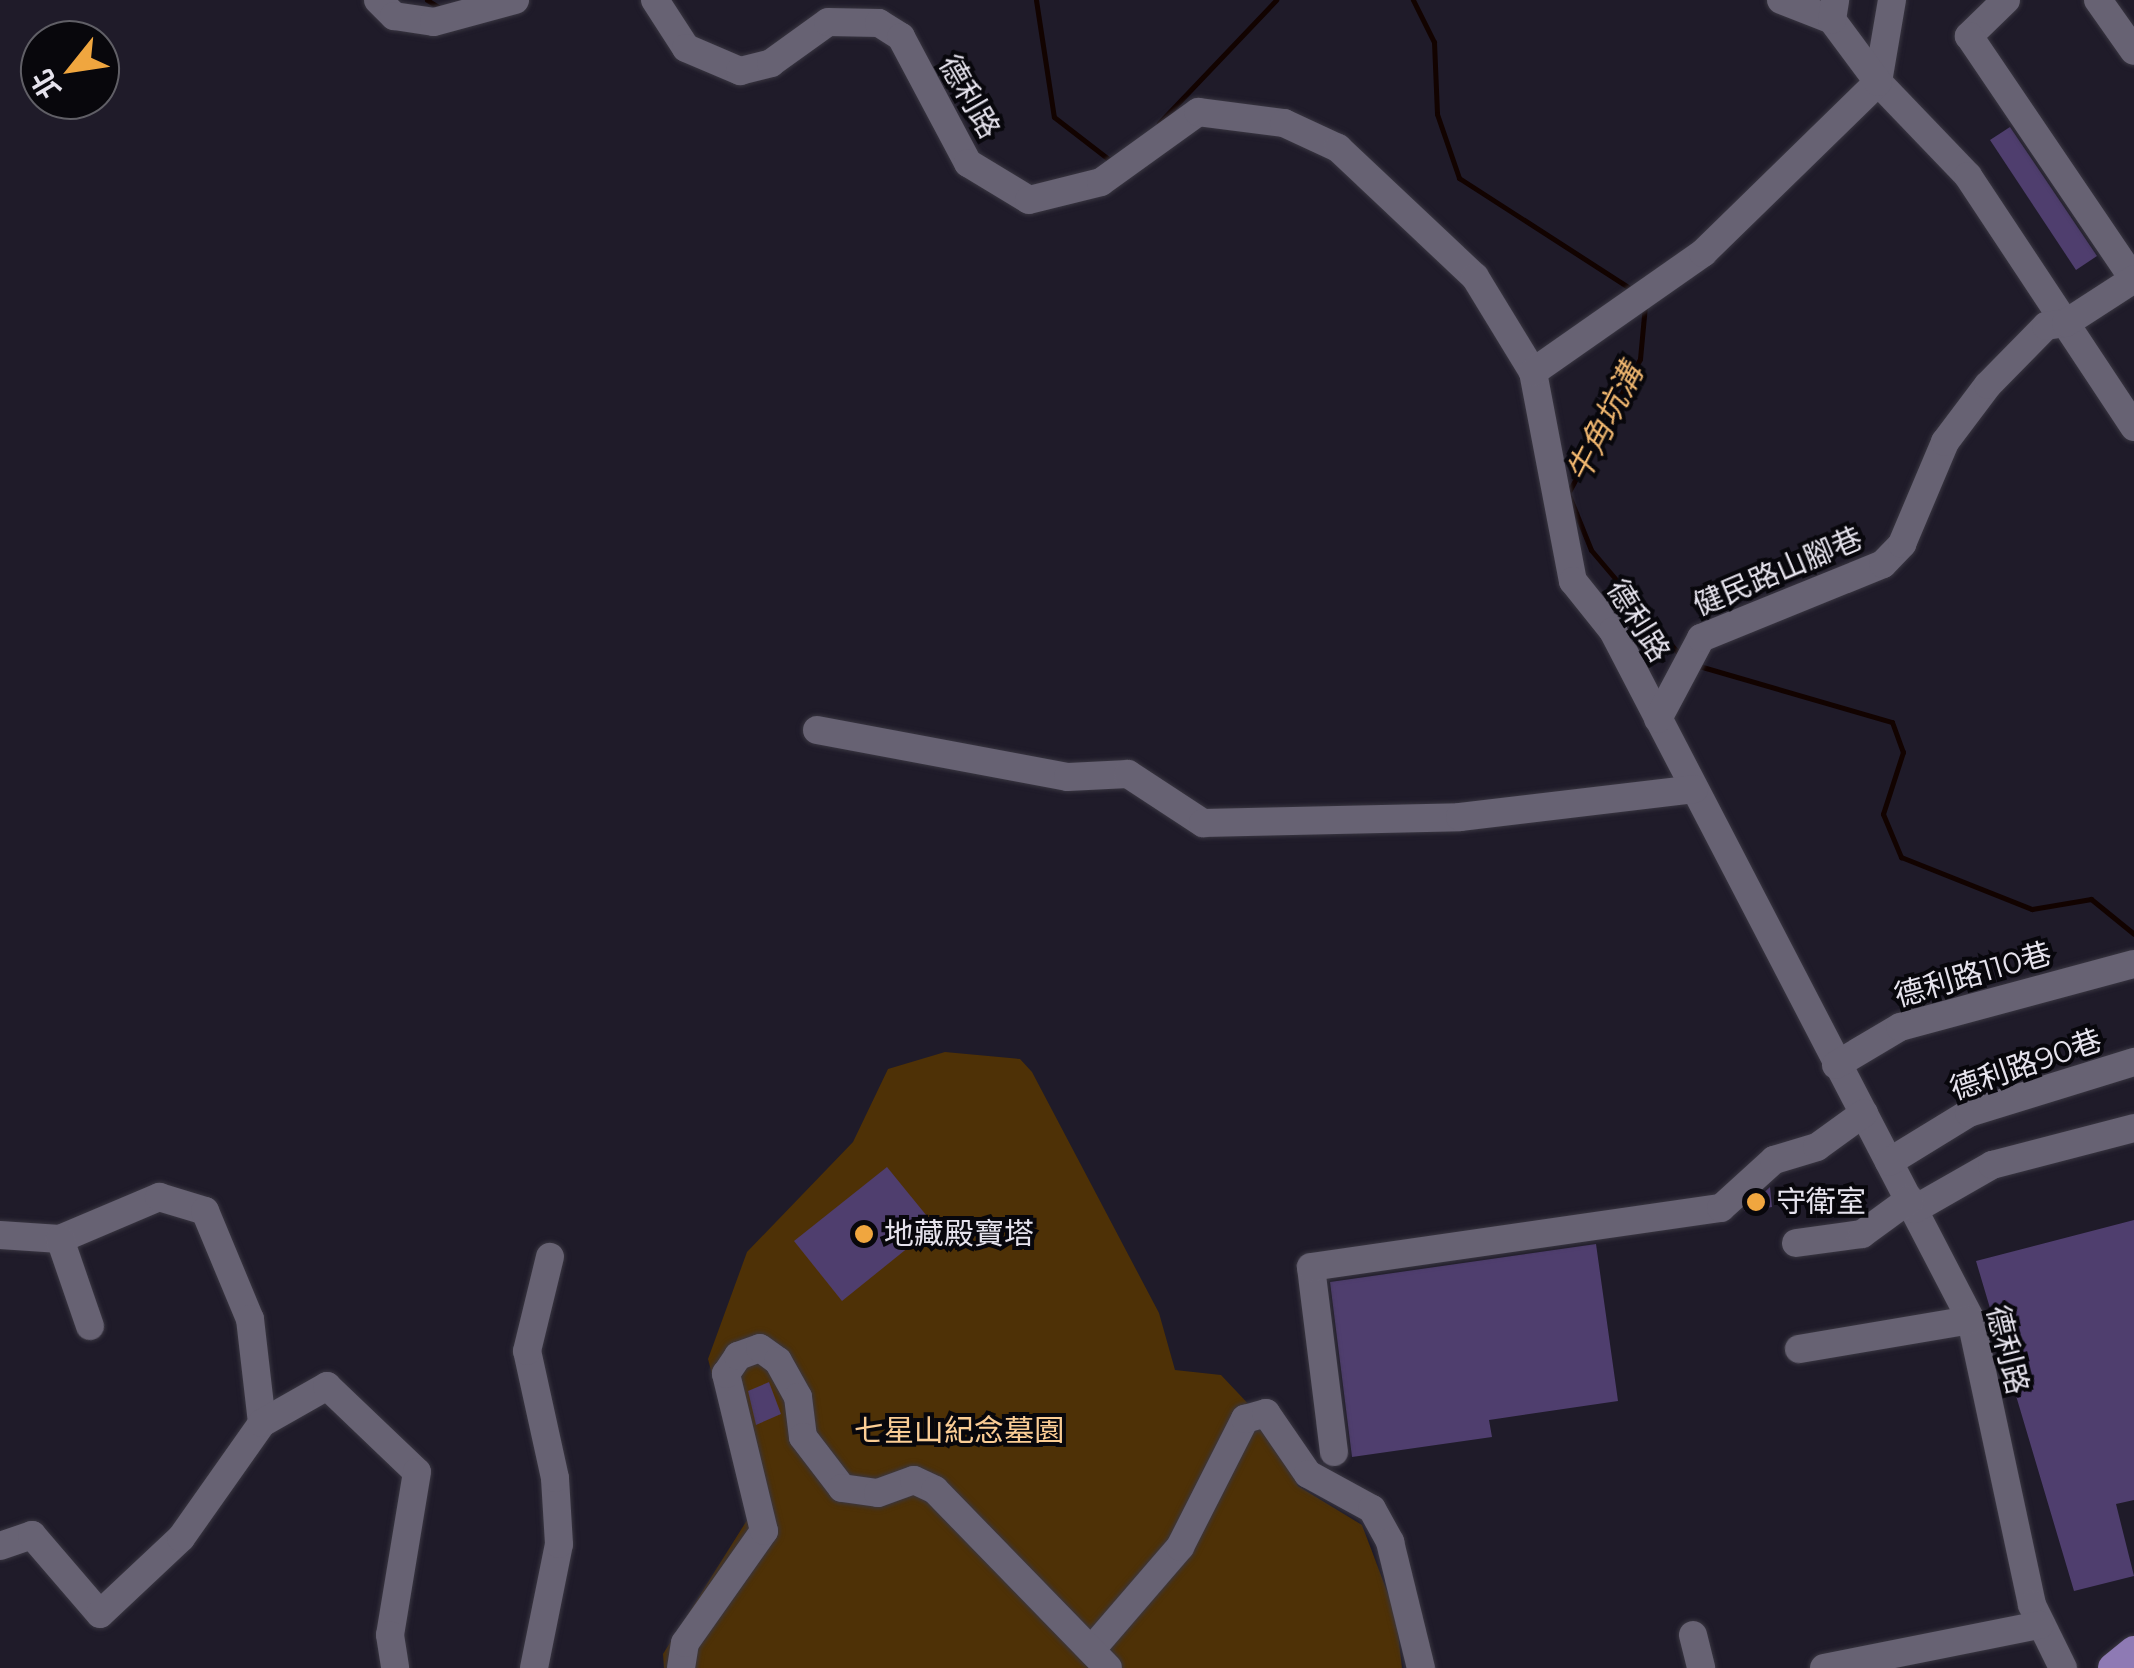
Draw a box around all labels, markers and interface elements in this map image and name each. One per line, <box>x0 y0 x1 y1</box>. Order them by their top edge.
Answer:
north arrow <box>20 20 120 120</box>
street label: 德利路 <box>931 49 1007 145</box>
text: 北 <box>24 63 67 105</box>
water label: 牛角坑溝 <box>1559 357 1651 489</box>
street label: 健民路山腳巷 <box>1688 520 1868 624</box>
street label: 德利路 <box>1599 573 1677 669</box>
street label: 德利路110巷 <box>1890 935 2056 1015</box>
street label: 德利路90巷 <box>1945 1022 2107 1108</box>
place label: 守衛室 <box>1776 1184 1866 1220</box>
marker: 守衛室 <box>1745 1191 1767 1213</box>
place label: 地藏殿寶塔 <box>884 1216 1034 1252</box>
marker: 地藏殿寶塔 <box>853 1223 875 1245</box>
street label: 德利路 <box>1979 1302 2035 1398</box>
park label: 七星山紀念墓園 <box>854 1413 1064 1449</box>

